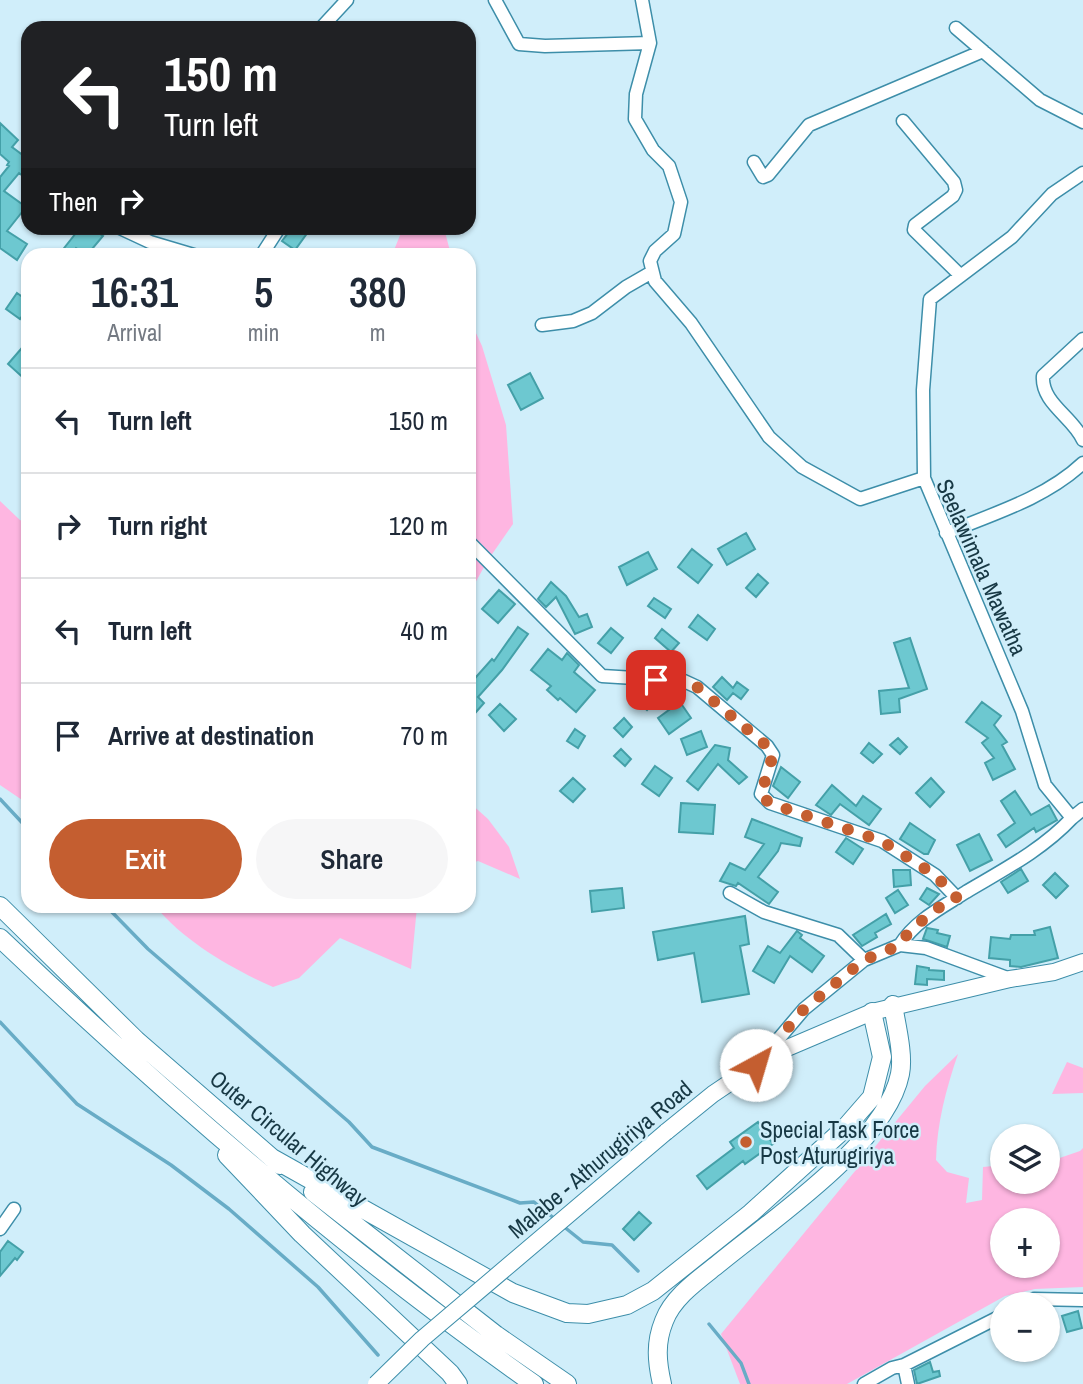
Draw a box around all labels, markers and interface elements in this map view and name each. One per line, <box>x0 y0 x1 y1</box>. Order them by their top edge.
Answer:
text: 150 m <box>164 40 278 106</box>
icon: left <box>49 49 140 140</box>
text: Turn left <box>164 103 258 146</box>
icon: right <box>112 182 150 220</box>
text: Then <box>49 184 98 219</box>
text: 16:31 <box>91 264 178 320</box>
text: 5 <box>254 264 273 320</box>
text: 380 <box>349 264 406 320</box>
text: Arrival <box>107 317 162 348</box>
text: min <box>248 317 279 348</box>
text: m <box>370 317 385 348</box>
icon: left <box>49 402 87 440</box>
text: Turn left <box>108 403 192 438</box>
text: 150 m <box>389 403 448 438</box>
street label: Seelawimala Mawatha <box>929 474 1035 660</box>
icon: right <box>49 507 87 545</box>
text: Turn right <box>108 508 207 543</box>
text: 120 m <box>389 508 448 543</box>
icon: left <box>49 612 87 650</box>
text: Turn left <box>108 613 192 648</box>
text: 40 m <box>401 613 448 648</box>
pin <box>626 650 686 710</box>
icon: arrive <box>637 661 675 699</box>
icon: arrive <box>49 717 87 755</box>
text: Arrive at destination <box>108 718 314 753</box>
text: 70 m <box>401 718 448 753</box>
button: Exit <box>49 819 242 899</box>
button: Share <box>256 819 448 899</box>
position arrow <box>719 1028 793 1102</box>
street label: Outer Circular Highway <box>204 1063 375 1214</box>
street label: Malabe - Athurugiriya Road <box>502 1073 698 1245</box>
place label: Special Task Force Post Aturugiriya <box>760 1114 920 1171</box>
map controls <box>990 1124 1060 1362</box>
button: layers <box>990 1124 1060 1194</box>
marker: Special Task Force Post Aturugiriya <box>738 1134 754 1150</box>
button: + <box>990 1208 1060 1278</box>
button: − <box>990 1292 1060 1362</box>

